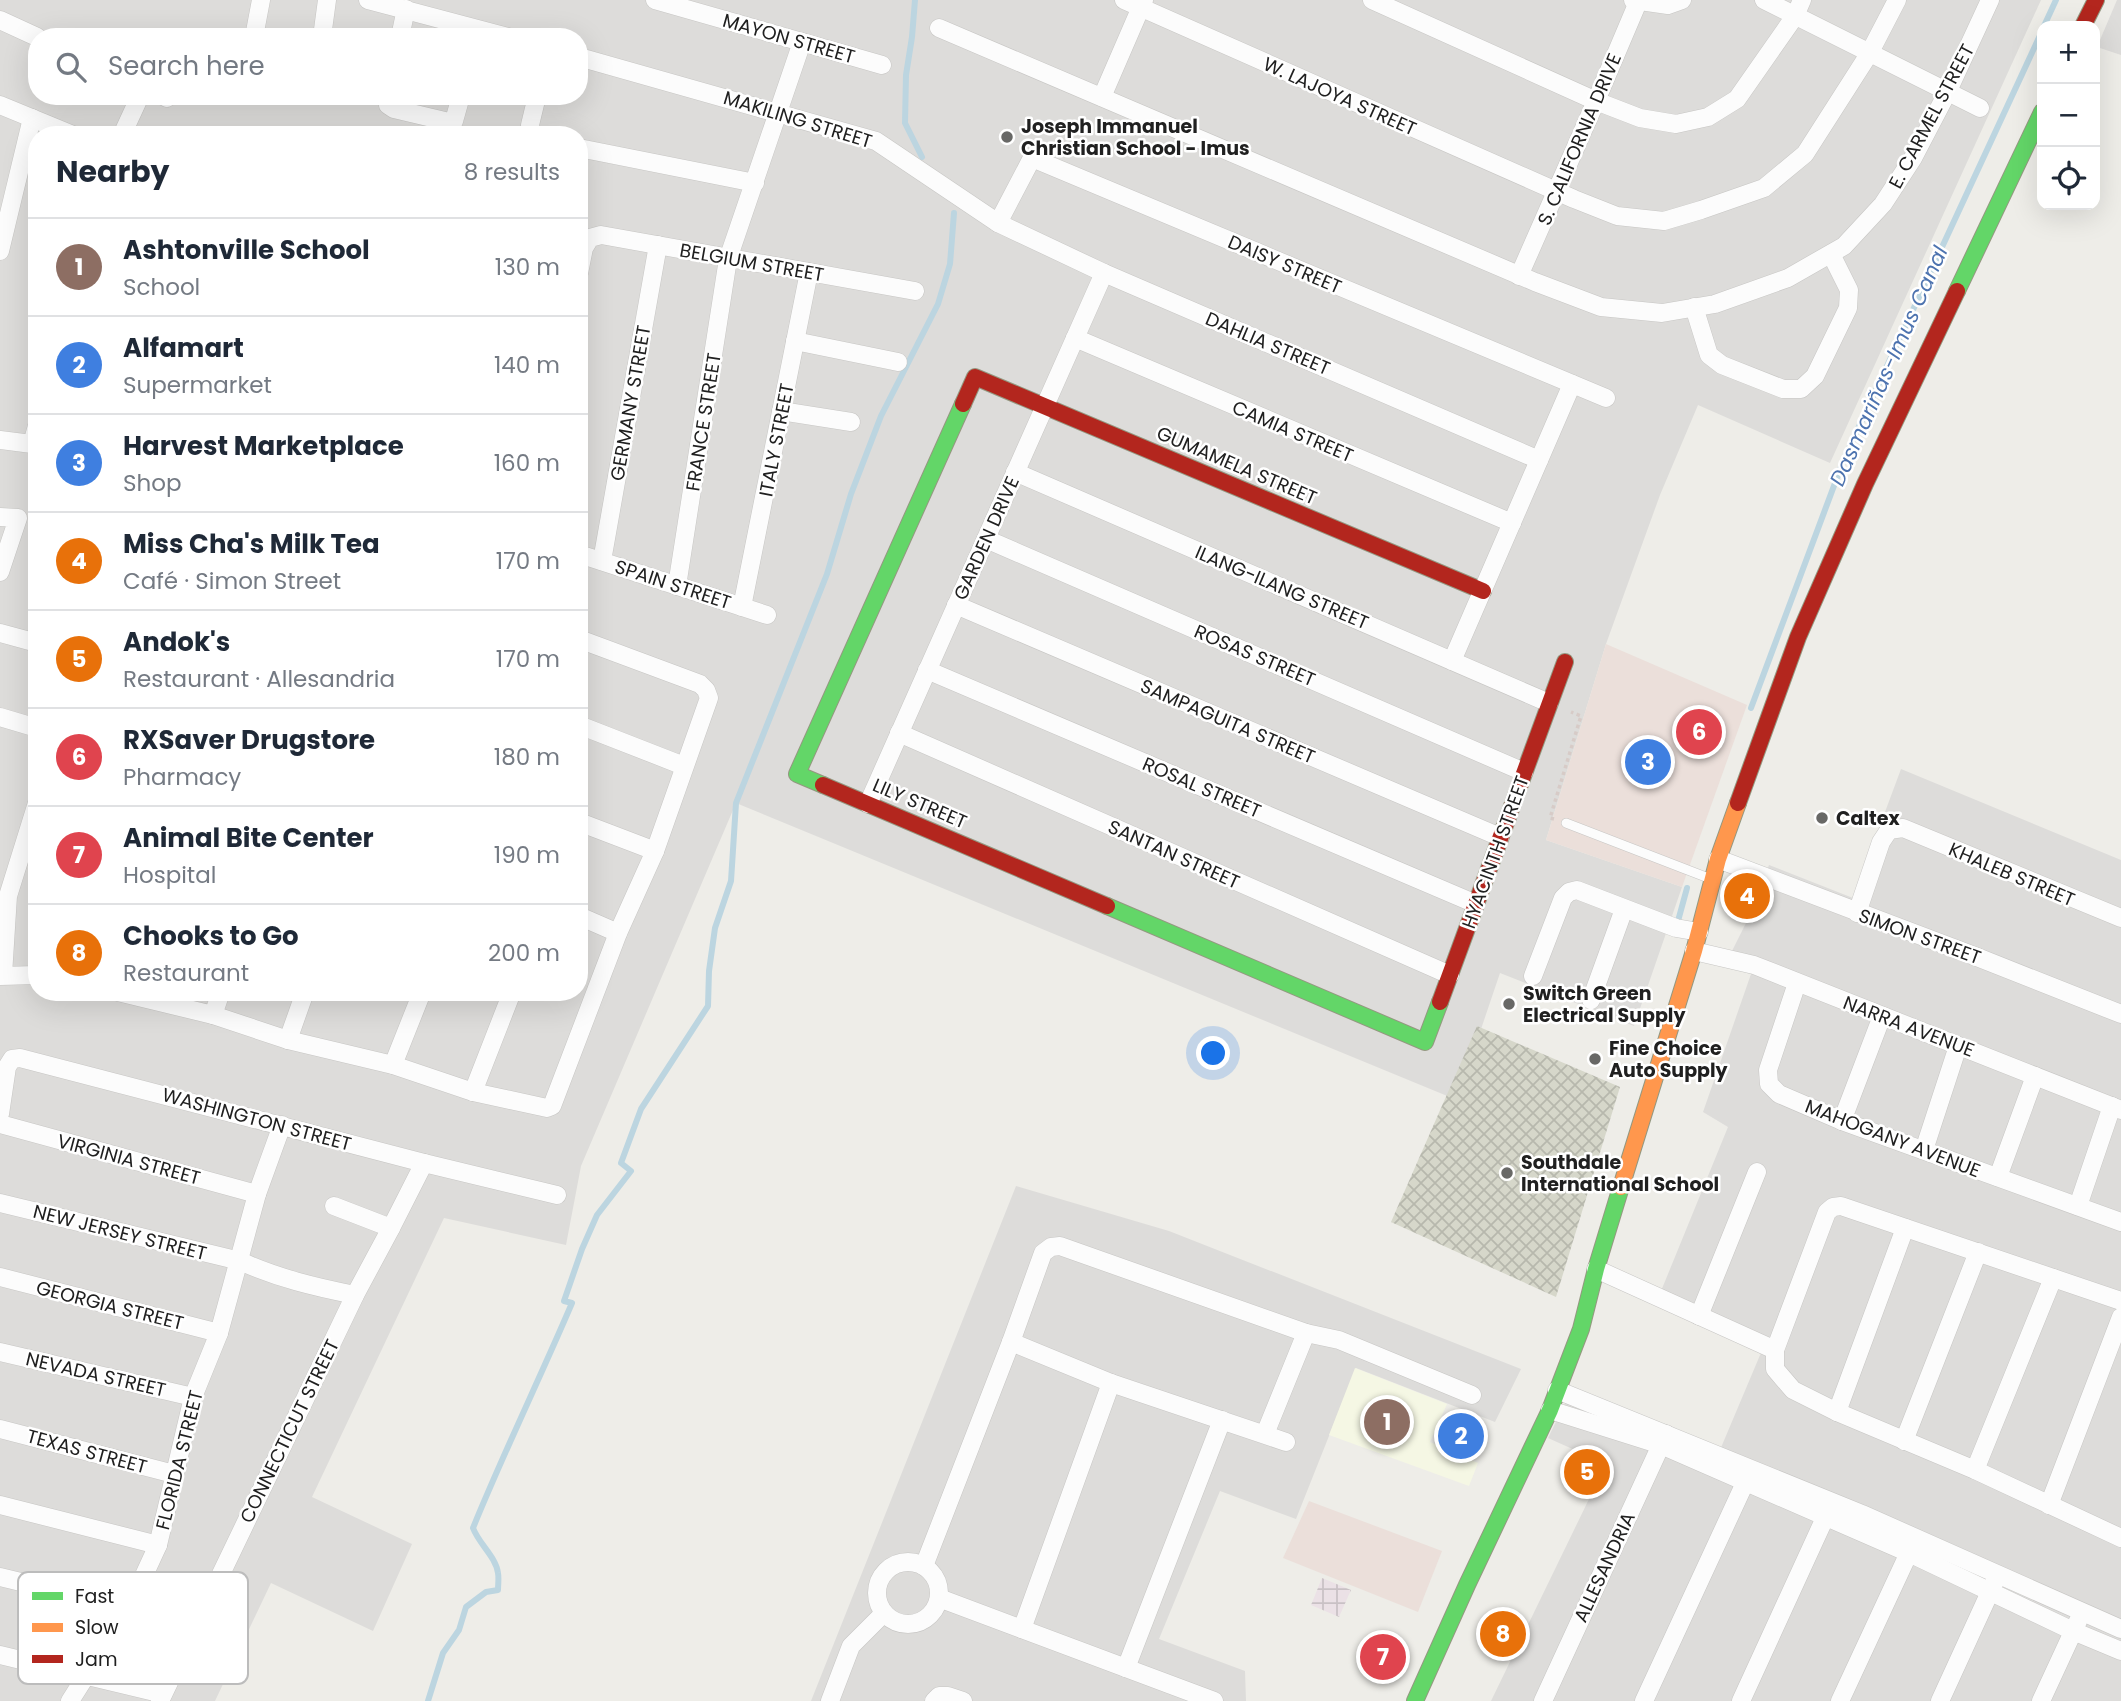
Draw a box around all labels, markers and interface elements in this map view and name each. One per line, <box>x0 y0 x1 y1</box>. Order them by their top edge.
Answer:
street label: MAYON STREET <box>720 7 858 70</box>
map controls <box>2037 21 2100 210</box>
button: + <box>2037 21 2100 84</box>
search box <box>28 28 588 105</box>
street label: E. CARMEL STREET <box>1882 39 1981 193</box>
icon: search <box>52 48 90 86</box>
text: Search here <box>108 48 265 84</box>
street label: S. CALIFORNIA DRIVE <box>1531 49 1628 230</box>
street label: W. LAJOYA STREET <box>1259 50 1421 142</box>
street label: MAKILING STREET <box>720 84 875 155</box>
button: − <box>2037 84 2100 147</box>
place label: Joseph Immanuel Christian School - Imus <box>1021 113 1250 162</box>
marker: Joseph Immanuel Christian School - Imus <box>999 129 1015 145</box>
button: locate <box>2037 147 2100 210</box>
text: Nearby <box>56 150 170 193</box>
text: 8 results <box>464 156 560 188</box>
street label: DAISY STREET <box>1224 228 1346 301</box>
text: Ashtonville School <box>123 232 370 268</box>
street label: BELGIUM STREET <box>678 237 826 288</box>
water label: Dasmariñas-Imus Canal <box>1822 241 1955 490</box>
text: 1 <box>75 251 83 283</box>
text: 130 m <box>495 251 560 283</box>
text: School <box>123 271 200 303</box>
street label: DAHLIA STREET <box>1201 305 1334 382</box>
street label: GERMANY STREET <box>604 323 657 483</box>
text: Alfamart <box>123 330 244 366</box>
text: 2 <box>72 349 86 381</box>
text: 140 m <box>494 349 560 381</box>
street label: FRANCE STREET <box>679 351 728 493</box>
text: Supermarket <box>123 369 272 401</box>
street label: ITALY STREET <box>752 381 801 499</box>
street label: CAMIA STREET <box>1228 394 1358 469</box>
street label: GUMAMELA STREET <box>1152 419 1321 511</box>
text: Harvest Marketplace <box>123 428 404 464</box>
text: 3 <box>72 447 86 479</box>
text: 160 m <box>494 447 560 479</box>
text: Shop <box>123 467 182 499</box>
street label: GARDEN DRIVE <box>947 472 1026 604</box>
text: Miss Cha's Milk Tea <box>123 526 380 562</box>
street label: ILANG-ILANG STREET <box>1191 539 1373 636</box>
text: 4 <box>71 545 87 577</box>
text: 170 m <box>496 545 560 577</box>
street label: SPAIN STREET <box>611 553 734 616</box>
text: Café · Simon Street <box>123 565 341 597</box>
street label: ROSAS STREET <box>1190 618 1320 693</box>
text: Andok's <box>123 624 230 660</box>
text: 5 <box>72 643 86 675</box>
text: 170 m <box>496 643 560 675</box>
text: Restaurant · Allesandria <box>123 663 395 695</box>
street label: SAMPAGUITA STREET <box>1136 672 1319 770</box>
pin: 6 <box>1676 706 1722 758</box>
text: RXSaver Drugstore <box>123 722 375 758</box>
pin: 3 <box>1625 736 1671 788</box>
text: 6 <box>72 741 86 773</box>
text: 180 m <box>494 741 560 773</box>
street label: ROSAL STREET <box>1138 750 1265 825</box>
text: Pharmacy <box>123 761 241 793</box>
street label: LILY STREET <box>868 771 971 835</box>
street label: HYACINTH STREET <box>1455 772 1536 932</box>
place label: Caltex <box>1836 805 1900 832</box>
marker: Caltex <box>1814 810 1830 826</box>
street label: SANTAN STREET <box>1104 813 1244 896</box>
text: Animal Bite Center <box>123 820 374 856</box>
street label: KHALEB STREET <box>1944 836 2079 913</box>
text: 7 <box>73 839 85 871</box>
text: 190 m <box>494 839 560 871</box>
text: Hospital <box>123 859 216 891</box>
pin: 4 <box>1724 870 1770 922</box>
street label: SIMON STREET <box>1855 902 1985 971</box>
text: Chooks to Go <box>123 918 299 954</box>
text: 8 <box>72 937 86 969</box>
text: 200 m <box>488 937 560 969</box>
text: Restaurant <box>123 957 249 989</box>
place label: Switch Green Electrical Supply <box>1523 980 1686 1029</box>
street label: NARRA AVENUE <box>1839 989 1978 1064</box>
marker: Switch Green Electrical Supply <box>1501 996 1517 1012</box>
place label: Fine Choice Auto Supply <box>1609 1035 1729 1084</box>
your location <box>1196 1036 1230 1070</box>
marker: Fine Choice Auto Supply <box>1587 1051 1603 1067</box>
street label: WASHINGTON STREET <box>159 1081 354 1158</box>
street label: MAHOGANY AVENUE <box>1801 1093 1984 1184</box>
street label: VIRGINIA STREET <box>54 1127 203 1192</box>
place label: Southdale International School <box>1521 1149 1719 1198</box>
marker: Southdale International School <box>1499 1165 1515 1181</box>
street label: NEW JERSEY STREET <box>30 1198 209 1267</box>
street label: GEORGIA STREET <box>33 1274 186 1337</box>
street label: CONNECTICUT STREET <box>233 1335 346 1528</box>
street label: NEVADA STREET <box>23 1345 169 1404</box>
street label: FLORIDA STREET <box>149 1387 210 1533</box>
pin: 1 <box>1364 1396 1410 1448</box>
pin: 2 <box>1438 1410 1484 1462</box>
street label: TEXAS STREET <box>24 1422 150 1481</box>
pin: 5 <box>1564 1446 1610 1498</box>
street label: ALLESANDRIA <box>1567 1508 1642 1627</box>
legend <box>18 1572 248 1684</box>
text: Fast <box>75 1583 114 1610</box>
pin: 8 <box>1480 1608 1526 1660</box>
text: Slow <box>75 1614 119 1641</box>
pin: 7 <box>1360 1631 1406 1683</box>
text: Jam <box>75 1646 117 1673</box>

